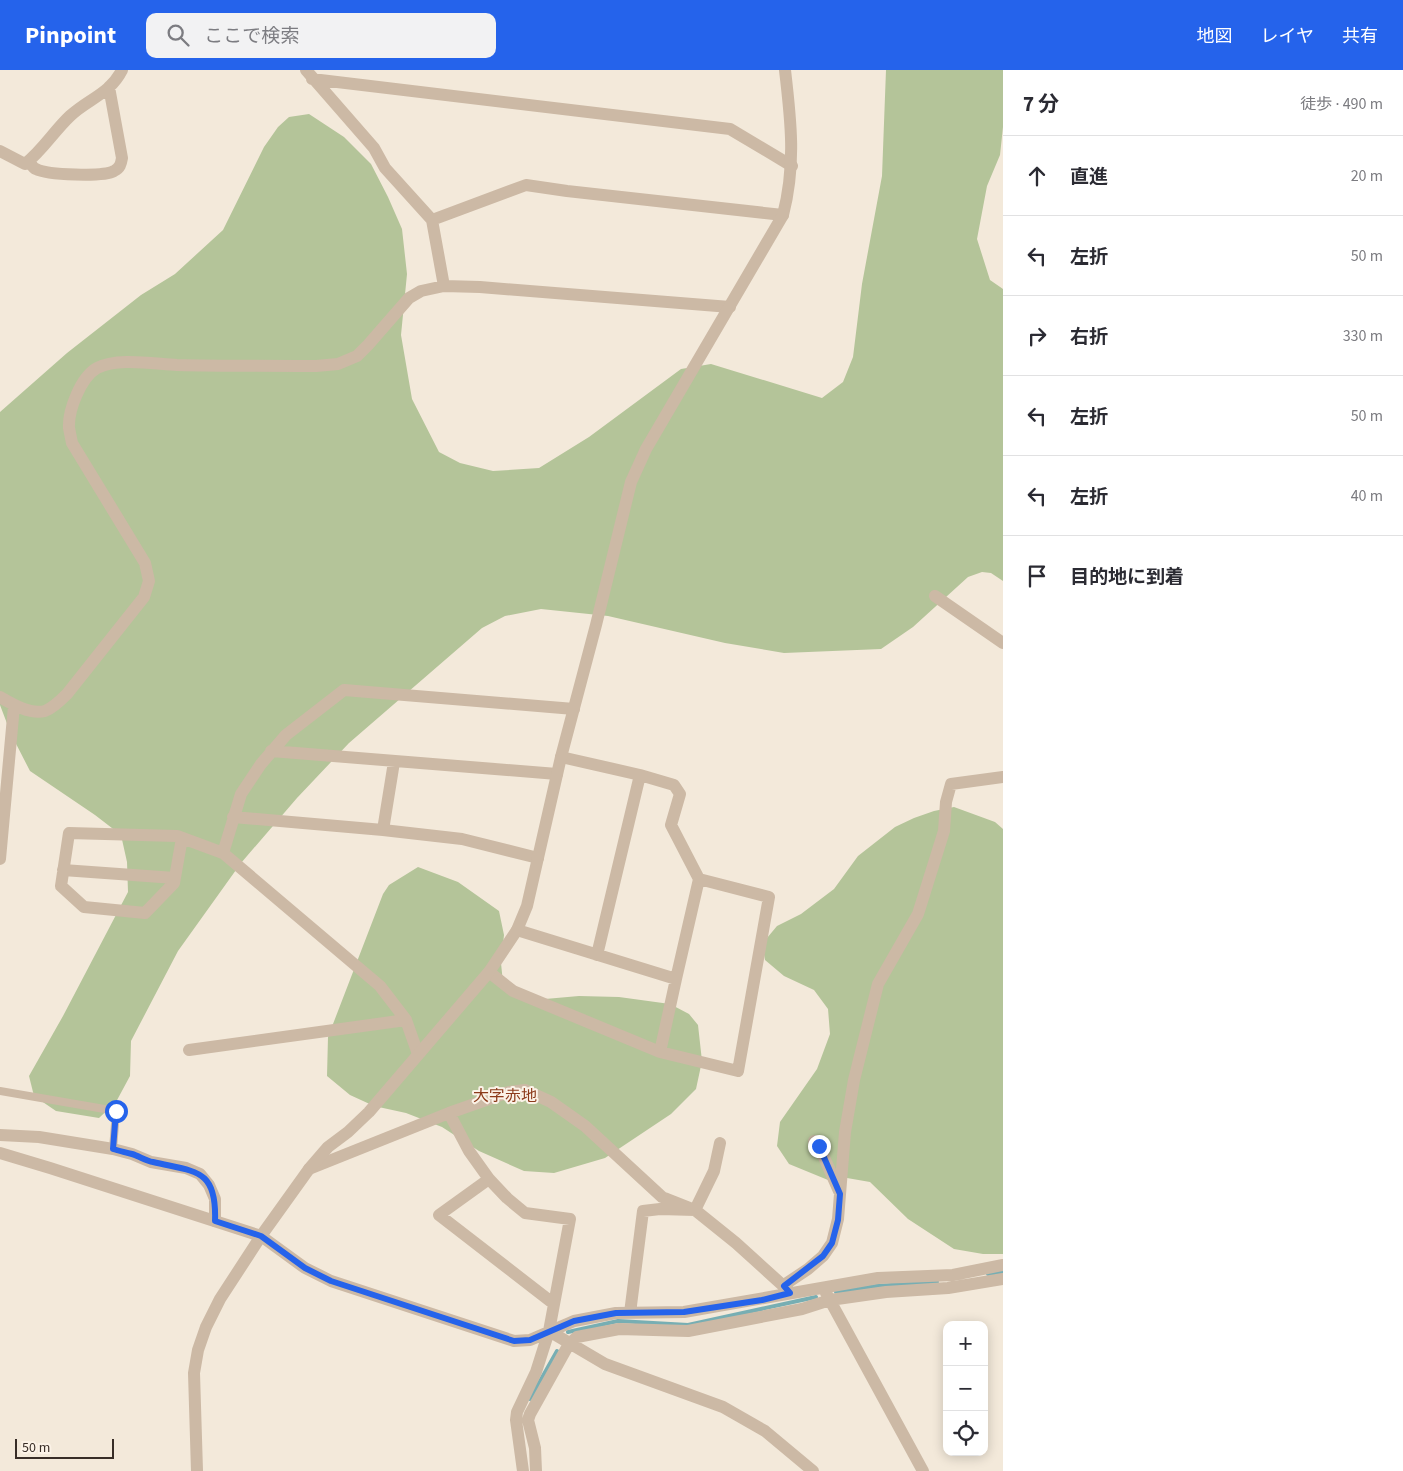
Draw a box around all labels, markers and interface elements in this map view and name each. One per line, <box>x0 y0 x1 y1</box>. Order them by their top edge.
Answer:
search box <box>146 13 496 58</box>
text: Pinpoint <box>25 18 116 53</box>
icon: search <box>164 21 192 49</box>
text: ここで検索 <box>204 23 299 50</box>
text: 地図 <box>1197 24 1233 49</box>
text: レイヤ <box>1261 24 1314 49</box>
text: 共有 <box>1342 24 1378 49</box>
text: 7 分 <box>1023 89 1059 119</box>
text: 徒歩 · 490 m <box>1300 93 1383 115</box>
icon: ahead <box>1023 162 1051 190</box>
text: 直進 <box>1070 164 1108 191</box>
text: 20 m <box>1351 165 1383 187</box>
icon: left <box>1023 242 1051 270</box>
text: 左折 <box>1070 244 1108 271</box>
text: 50 m <box>1351 245 1383 267</box>
icon: right <box>1023 322 1051 350</box>
text: 右折 <box>1070 324 1108 351</box>
text: 330 m <box>1343 325 1383 347</box>
icon: left <box>1023 402 1051 430</box>
text: 左折 <box>1070 404 1108 431</box>
text: 50 m <box>1351 405 1383 427</box>
icon: left <box>1023 482 1051 510</box>
text: 左折 <box>1070 484 1108 511</box>
text: 40 m <box>1351 485 1383 507</box>
icon: arrive <box>1023 562 1051 590</box>
text: 目的地に到着 <box>1070 564 1184 591</box>
district label: 大字赤地 <box>473 1085 537 1107</box>
route start <box>105 1100 128 1123</box>
route end <box>808 1135 831 1158</box>
map controls <box>943 1321 988 1456</box>
button: + <box>943 1321 988 1366</box>
button: − <box>943 1366 988 1411</box>
button: locate <box>943 1411 988 1456</box>
scale bar <box>15 1436 114 1459</box>
text: 50 m <box>22 1438 50 1458</box>

